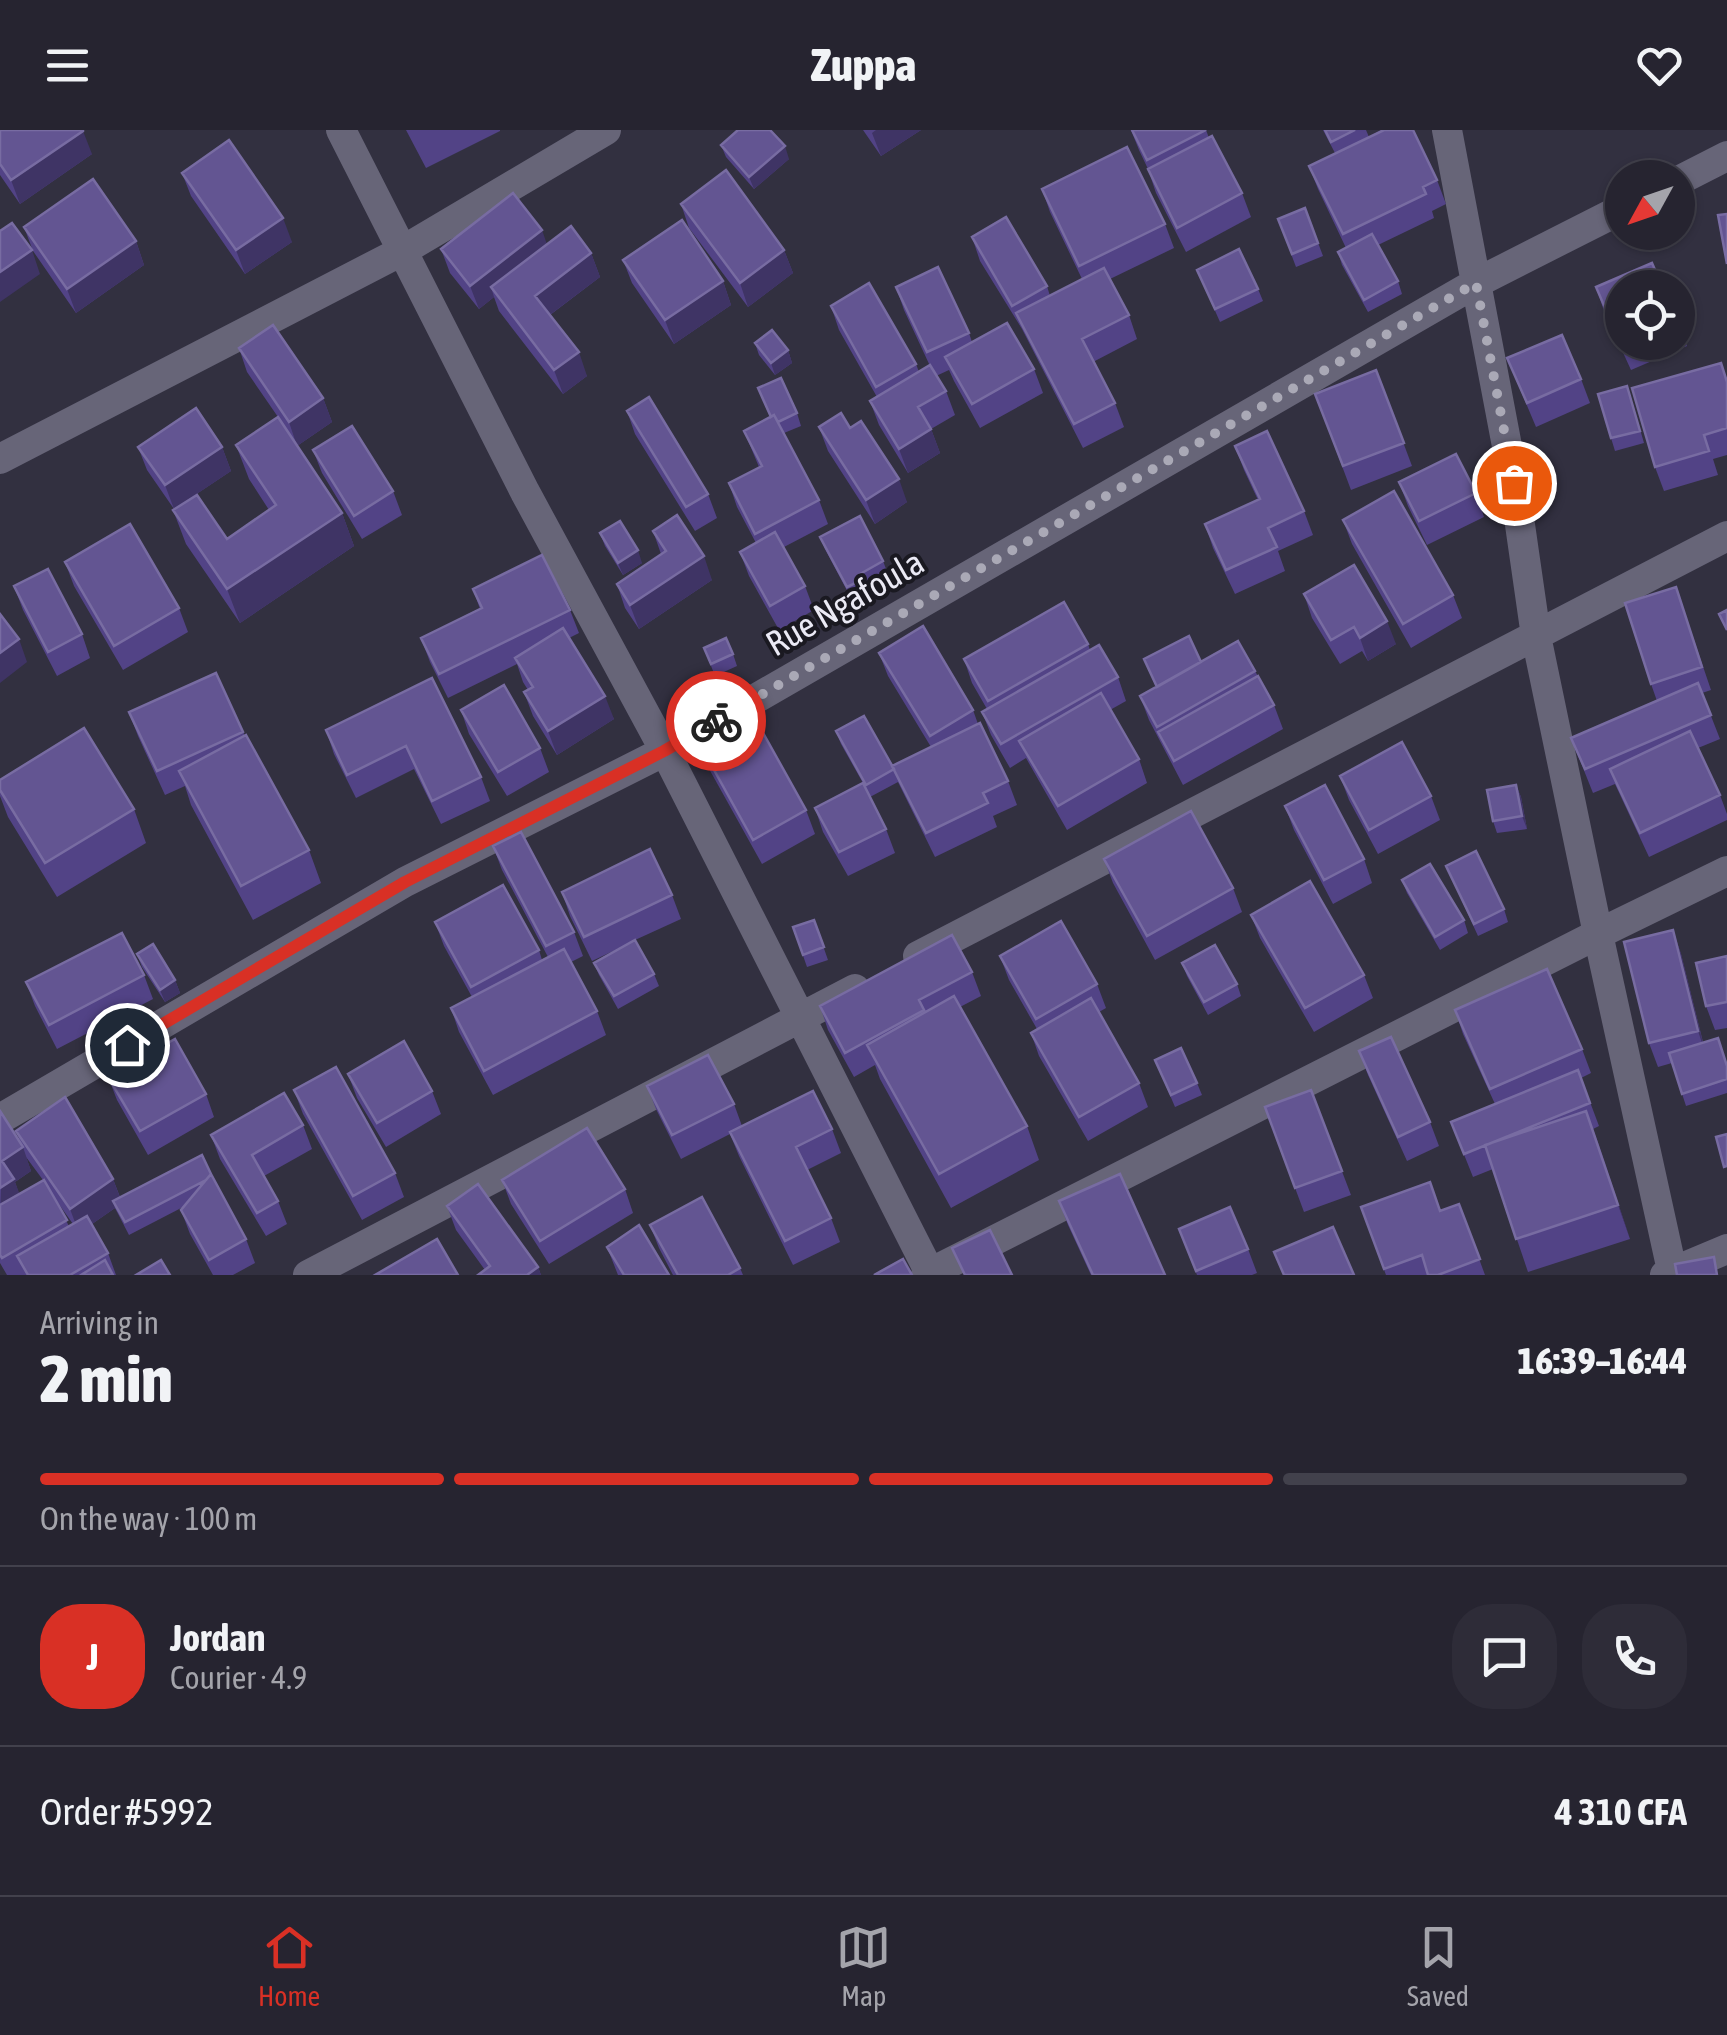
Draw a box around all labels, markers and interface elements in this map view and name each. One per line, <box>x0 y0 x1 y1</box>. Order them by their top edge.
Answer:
icon: menu <box>40 38 95 93</box>
icon: heart <box>1632 38 1687 93</box>
text: Zuppa <box>811 39 916 91</box>
north arrow <box>1605 160 1695 250</box>
map controls <box>1605 160 1695 360</box>
button: locate <box>1605 270 1695 360</box>
pin <box>1472 441 1557 526</box>
icon: bag <box>1487 456 1542 511</box>
street label: Rue Ngafoula <box>759 541 930 663</box>
courier <box>666 671 766 771</box>
icon: bike <box>689 694 744 749</box>
pin <box>85 1003 170 1088</box>
icon: home <box>100 1018 155 1073</box>
text: Arriving in <box>40 1304 159 1341</box>
text: 16:39–16:44 <box>1517 1339 1687 1382</box>
text: 2 min <box>40 1341 173 1416</box>
text: On the way · 100 m <box>40 1500 257 1537</box>
button: chat <box>1452 1604 1557 1709</box>
button: phone <box>1582 1604 1687 1709</box>
text: Jordan <box>170 1616 265 1659</box>
text: J <box>86 1635 99 1678</box>
text: Courier · 4.9 <box>170 1659 307 1696</box>
text: Order #5992 <box>40 1790 213 1833</box>
text: 4 310 CFA <box>1555 1790 1687 1833</box>
tab: Home <box>258 1920 320 2012</box>
tab: Map <box>836 1920 891 2012</box>
tab: Saved <box>1407 1920 1469 2012</box>

